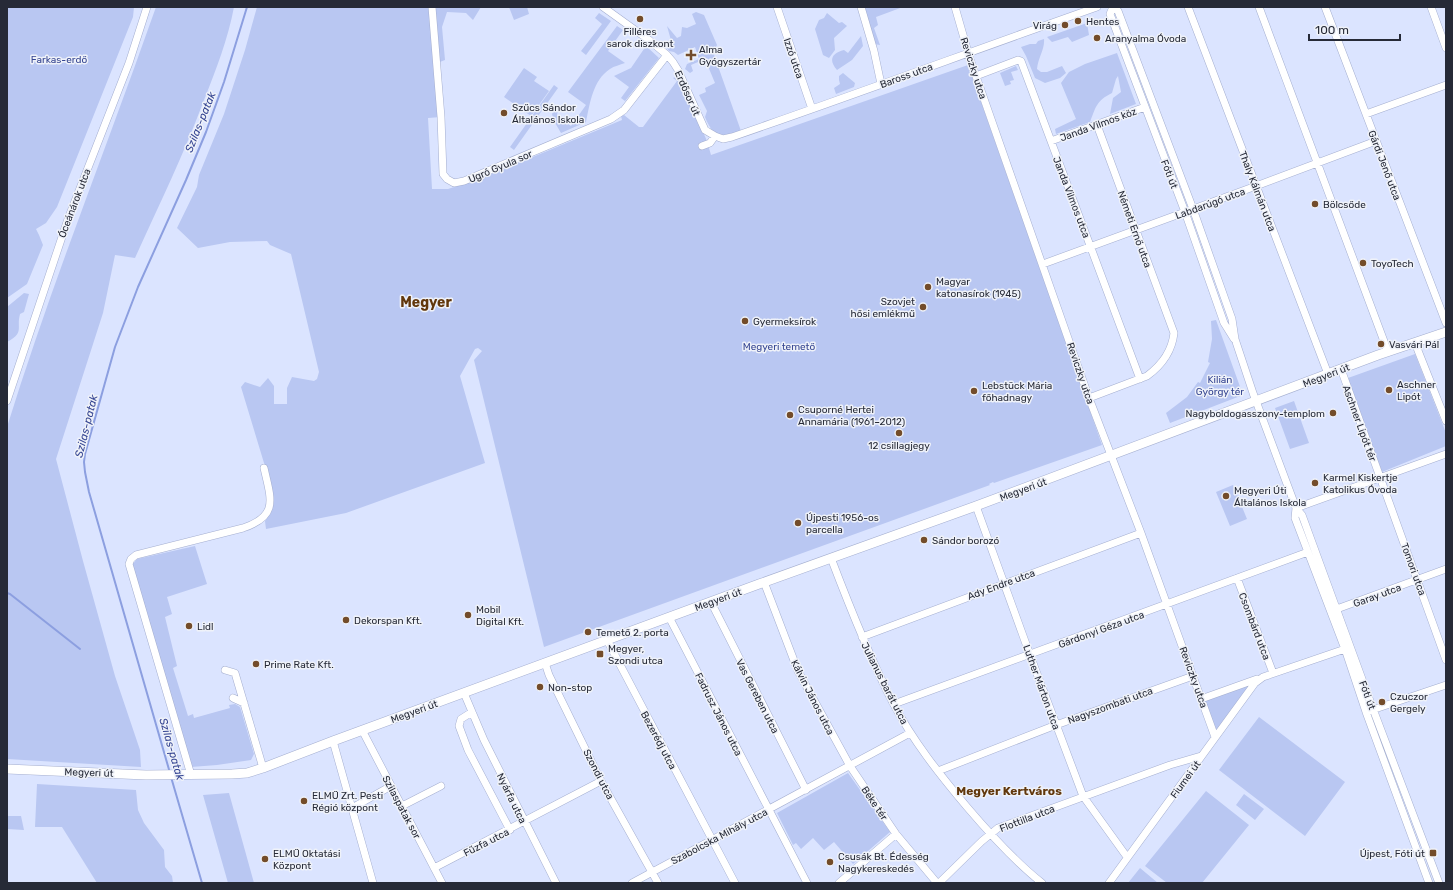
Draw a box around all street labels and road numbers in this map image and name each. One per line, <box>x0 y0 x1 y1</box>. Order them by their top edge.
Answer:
street label: Reviczky utca <box>957 36 989 101</box>
street label: Izzó utca <box>781 37 806 80</box>
street label: Baross utca <box>878 61 934 91</box>
street label: Erdősor út <box>672 69 702 118</box>
street label: Janda Vilmos köz <box>1058 105 1138 144</box>
street label: Gárdi Jenő utca <box>1365 129 1403 202</box>
street label: Ugró Gyula sor <box>467 148 534 186</box>
street label: Thaly Kálmán utca <box>1236 149 1278 233</box>
street label: Janda Vilmos utca <box>1050 155 1092 240</box>
street label: Fóti út <box>1158 158 1180 191</box>
street label: Óceánárok utca <box>56 167 94 240</box>
street label: Labdarúgó utca <box>1174 186 1247 222</box>
street label: Németi Ernő utca <box>1115 189 1154 269</box>
street label: Reviczky utca <box>1064 341 1096 406</box>
street label: Megyeri út <box>1301 362 1351 390</box>
street label: Aschner Lipót tér <box>1340 384 1378 463</box>
street label: Megyeri út <box>998 476 1049 504</box>
street label: Tomori utca <box>1398 542 1428 597</box>
street label: Ady Endre utca <box>966 567 1037 603</box>
street label: Garay utca <box>1352 582 1403 610</box>
street label: Megyeri út <box>693 586 744 614</box>
street label: Csombárd utca <box>1236 591 1272 662</box>
street label: Gárdonyi Géza utca <box>1057 609 1146 651</box>
street label: Julianus barát utca <box>858 640 910 726</box>
street label: Luther Márton utca <box>1020 643 1062 731</box>
street label: Reviczky utca <box>1176 645 1210 710</box>
street label: Vas Gereben utca <box>733 657 781 736</box>
street label: Kálvin János utca <box>788 658 836 737</box>
street label: Fadrusz János utca <box>692 671 744 758</box>
street label: Fóti út <box>1356 679 1378 712</box>
street label: Nagyszombati utca <box>1066 685 1155 727</box>
street label: Megyeri út <box>389 698 440 726</box>
street label: Bezerédj utca <box>638 709 678 772</box>
street label: Szondi utca <box>580 747 616 802</box>
street label: Fiumei út <box>1168 758 1204 801</box>
street label: Megyeri út <box>64 766 114 780</box>
street label: Nyárfa utca <box>494 771 528 825</box>
street label: Szilaspatak sor <box>379 774 423 841</box>
street label: Béke tér <box>858 784 890 823</box>
street label: Flottilla utca <box>998 803 1057 835</box>
street label: Szabolcska Mihály utca <box>669 806 770 867</box>
street label: Fűzfa utca <box>462 826 511 859</box>

